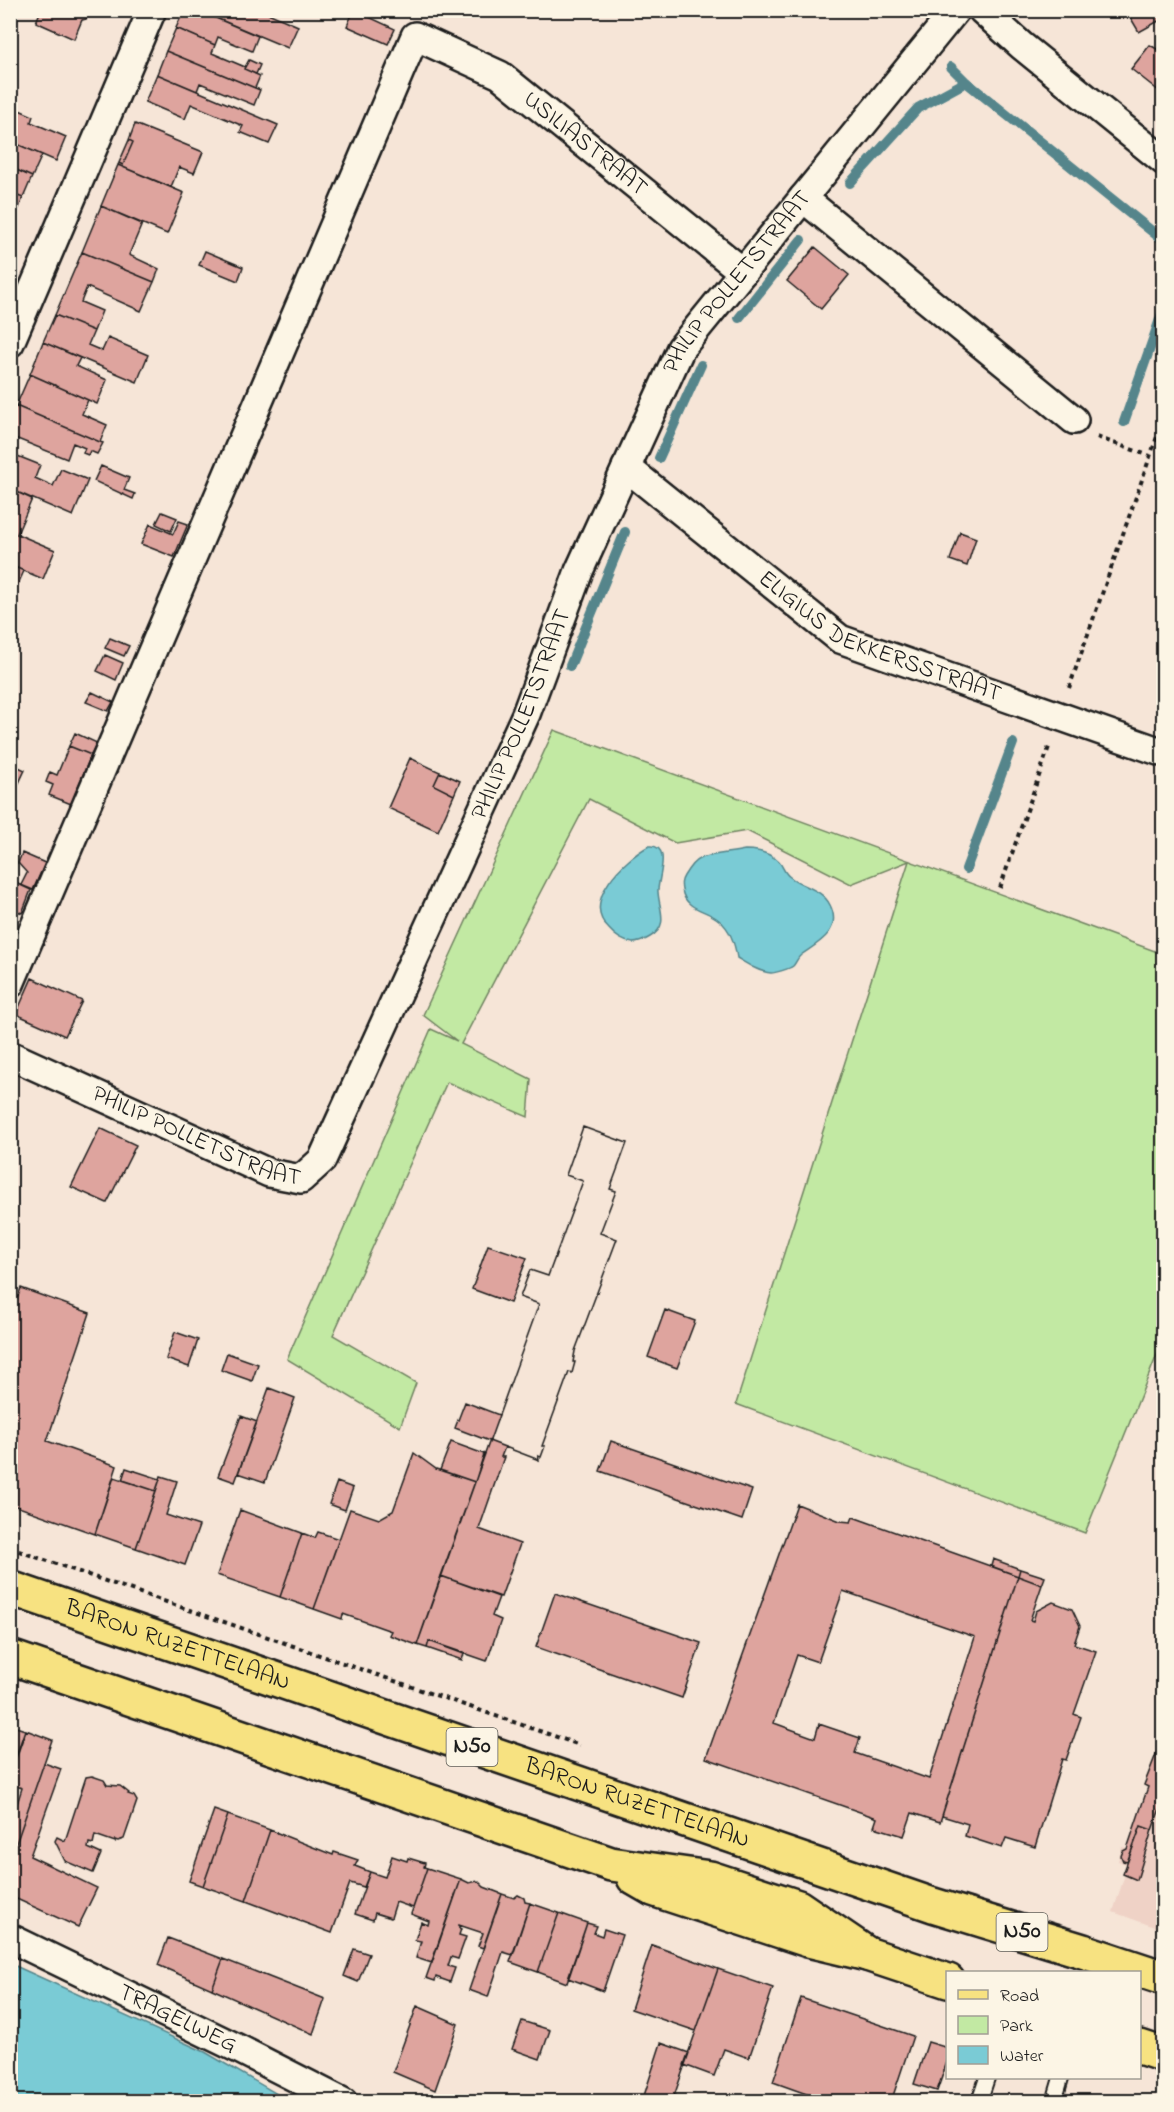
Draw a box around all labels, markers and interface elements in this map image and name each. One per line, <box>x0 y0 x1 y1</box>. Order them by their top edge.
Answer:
street label: USILIASTRAAT <box>515 83 655 205</box>
street label: PHILIP POLLETSTRAAT <box>654 182 820 379</box>
street label: ELIGIUS DEKKERSSTRAAT <box>750 562 1006 712</box>
street label: PHILIP POLLETSTRAAT <box>462 604 581 825</box>
street label: PHILIP POLLETSTRAAT <box>86 1077 304 1196</box>
street label: BARON RUZETTELAAN <box>59 1590 295 1700</box>
road number: N50 <box>446 1728 498 1766</box>
street label: BARON RUZETTELAAN <box>519 1748 754 1858</box>
road number: N50 <box>996 1913 1048 1951</box>
legend <box>946 1971 1141 2079</box>
street label: TRAGELWEG <box>112 1975 243 2063</box>
text: Road <box>1000 1984 1039 2010</box>
text: Park <box>1000 2014 1033 2040</box>
text: Water <box>1000 2044 1044 2070</box>

